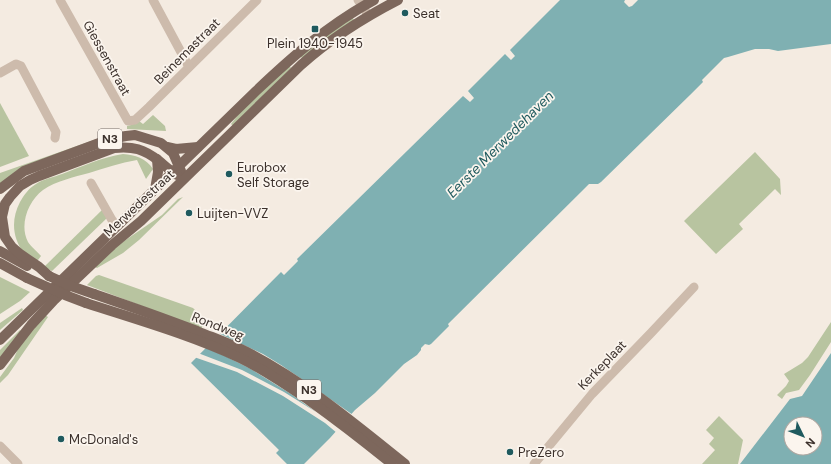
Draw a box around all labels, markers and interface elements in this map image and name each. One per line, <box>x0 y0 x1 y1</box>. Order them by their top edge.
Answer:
place label: Seat <box>413 5 440 22</box>
marker: Seat <box>400 8 410 18</box>
street label: Beinemastraat <box>150 14 224 88</box>
street label: Giessenstraat <box>79 17 135 99</box>
marker: Plein 1940-1945 <box>310 24 320 34</box>
place label: Plein 1940-1945 <box>267 35 363 52</box>
water label: Eerste Merwedehaven <box>443 87 557 201</box>
road number: N3 <box>98 129 122 149</box>
place label: Eurobox Self Storage <box>237 159 309 191</box>
street label: Merwedestraat <box>100 166 178 240</box>
marker: Eurobox Self Storage <box>224 169 234 179</box>
place label: Luijten-VVZ <box>197 205 268 222</box>
marker: Luijten-VVZ <box>184 208 194 218</box>
street label: Rondweg <box>189 308 247 344</box>
street label: Kerkeplaat <box>574 336 630 394</box>
road number: N3 <box>297 380 321 400</box>
north arrow <box>783 416 823 456</box>
place label: McDonald's <box>69 431 138 448</box>
marker: McDonald's <box>56 434 66 444</box>
text: N <box>802 435 818 451</box>
place label: PreZero <box>518 444 564 461</box>
marker: PreZero <box>505 447 515 457</box>

